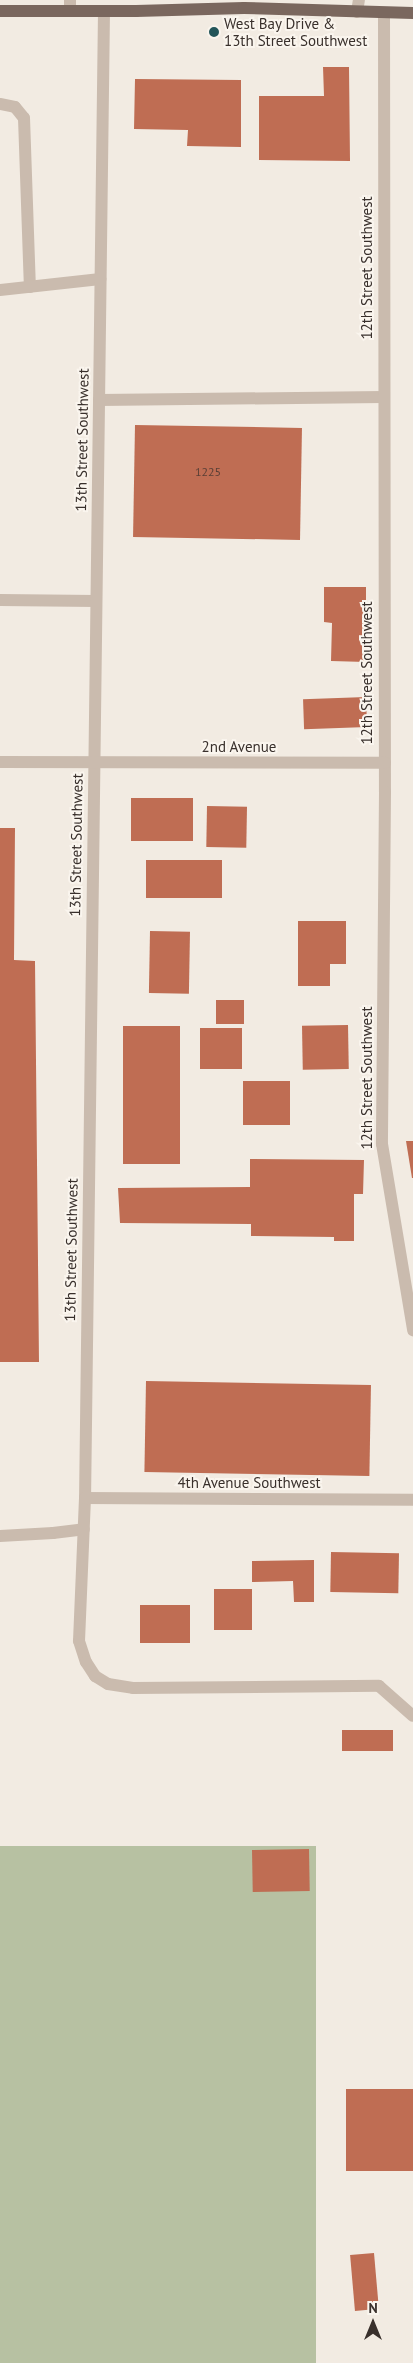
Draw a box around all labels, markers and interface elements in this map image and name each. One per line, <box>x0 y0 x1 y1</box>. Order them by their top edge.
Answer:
place label: West Bay Drive & 13th Street Southwest <box>224 14 367 49</box>
marker: West Bay Drive & 13th Street Southwest <box>208 26 220 38</box>
street label: 12th Street Southwest <box>358 196 376 340</box>
street label: 13th Street Southwest <box>72 368 92 512</box>
house number: 1225 <box>195 465 221 479</box>
street label: 12th Street Southwest <box>358 601 376 745</box>
street label: 2nd Avenue <box>201 738 277 756</box>
street label: 13th Street Southwest <box>66 773 86 917</box>
street label: 12th Street Southwest <box>358 1006 376 1150</box>
street label: 13th Street Southwest <box>61 1178 81 1322</box>
street label: 4th Avenue Southwest <box>177 1474 321 1492</box>
north arrow <box>348 2298 398 2348</box>
text: N <box>368 2299 378 2317</box>

